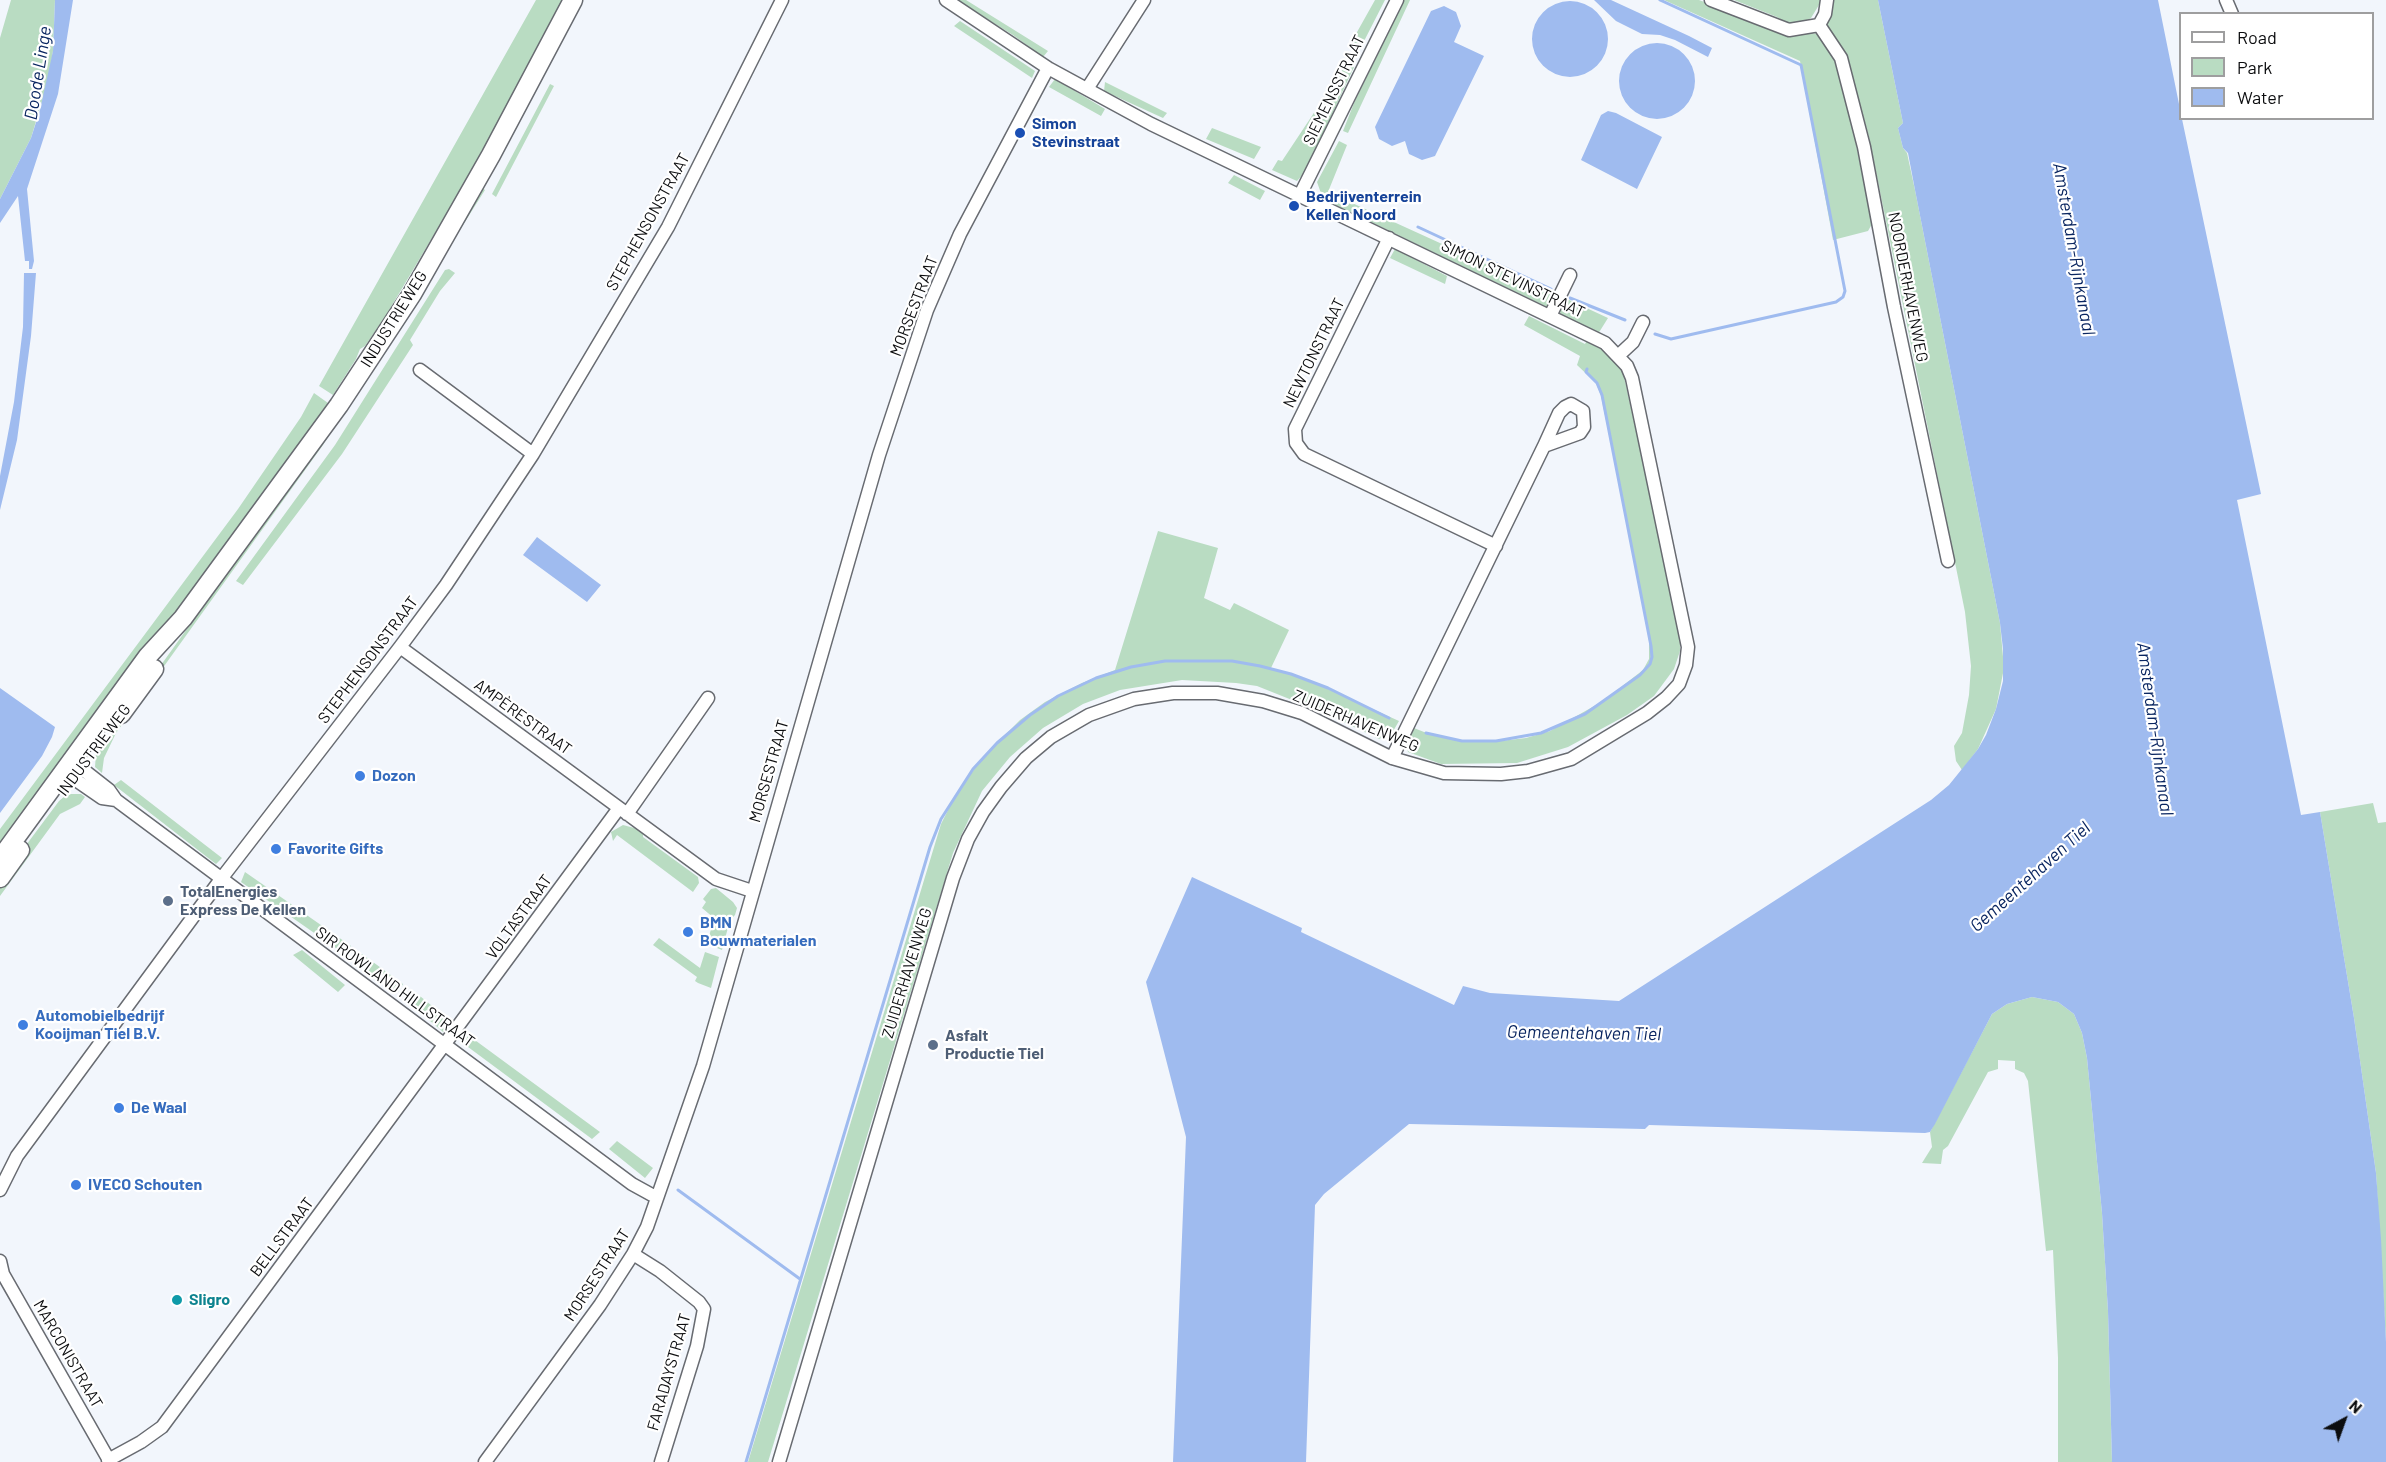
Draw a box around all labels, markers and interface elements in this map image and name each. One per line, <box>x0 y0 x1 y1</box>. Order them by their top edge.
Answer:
legend <box>2179 12 2374 120</box>
water label: Doode Linge <box>20 25 56 121</box>
text: Road <box>2237 26 2277 48</box>
street label: SIEMENSSTRAAT <box>1299 32 1369 148</box>
text: Park <box>2237 56 2272 78</box>
text: Water <box>2237 86 2284 108</box>
place label: Simon Stevinstraat <box>1032 114 1120 152</box>
marker: Simon Stevinstraat <box>1013 126 1027 140</box>
street label: STEPHENSONSTRAAT <box>602 150 694 294</box>
water label: Amsterdam-Rijnkanaal <box>2048 161 2100 337</box>
place label: Bedrijventerrein Kellen Noord <box>1306 187 1422 225</box>
marker: Bedrijventerrein Kellen Noord <box>1287 199 1301 213</box>
street label: NOORDERHAVENWEG <box>1884 210 1932 364</box>
street label: SIMON STEVINSTRAAT <box>1438 236 1588 322</box>
street label: MORSESTRAAT <box>886 253 942 359</box>
street label: INDUSTRIEWEG <box>357 267 431 371</box>
street label: NEWTONSTRAAT <box>1279 295 1349 411</box>
street label: STEPHENSONSTRAAT <box>314 593 422 727</box>
water label: Amsterdam-Rijnkanaal <box>2132 641 2178 817</box>
street label: AMPÈRESTRAAT <box>471 675 575 759</box>
street label: ZUIDERHAVENWEG <box>1290 686 1422 756</box>
street label: INDUSTRIEWEG <box>53 700 135 800</box>
street label: MORSESTRAAT <box>745 717 793 825</box>
place label: Dozon <box>372 766 416 786</box>
marker: Dozon <box>353 769 367 783</box>
water label: Gemeentehaven Tiel <box>1965 817 2095 937</box>
place label: Favorite Gifts <box>288 839 383 859</box>
marker: Favorite Gifts <box>269 842 283 856</box>
street label: VOLTASTRAAT <box>482 871 556 963</box>
place label: TotalEnergies Express De Kellen <box>180 882 306 920</box>
marker: TotalEnergies Express De Kellen <box>161 894 175 908</box>
street label: ZUIDERHAVENWEG <box>878 906 936 1040</box>
place label: BMN Bouwmaterialen <box>700 913 816 951</box>
street label: SIR ROWLAND HILLSTRAAT <box>312 923 478 1051</box>
marker: BMN Bouwmaterialen <box>681 925 695 939</box>
place label: Automobielbedrijf Kooijman Tiel B.V. <box>35 1006 165 1044</box>
marker: Automobielbedrijf Kooijman Tiel B.V. <box>16 1018 30 1032</box>
water label: Gemeentehaven Tiel <box>1507 1021 1661 1045</box>
place label: Asfalt Productie Tiel <box>945 1026 1044 1064</box>
marker: Asfalt Productie Tiel <box>926 1038 940 1052</box>
place label: De Waal <box>131 1098 187 1118</box>
marker: De Waal <box>112 1101 126 1115</box>
place label: IVECO Schouten <box>88 1175 202 1195</box>
marker: IVECO Schouten <box>69 1178 83 1192</box>
street label: BELLSTRAAT <box>246 1194 318 1280</box>
street label: MORSESTRAAT <box>560 1225 634 1325</box>
place label: Sligro <box>189 1290 230 1310</box>
marker: Sligro <box>170 1293 184 1307</box>
street label: MARCONISTRAAT <box>29 1297 107 1411</box>
street label: FARADAYSTRAAT <box>643 1311 695 1433</box>
north arrow <box>2314 1390 2374 1450</box>
text: N <box>2346 1395 2366 1417</box>

